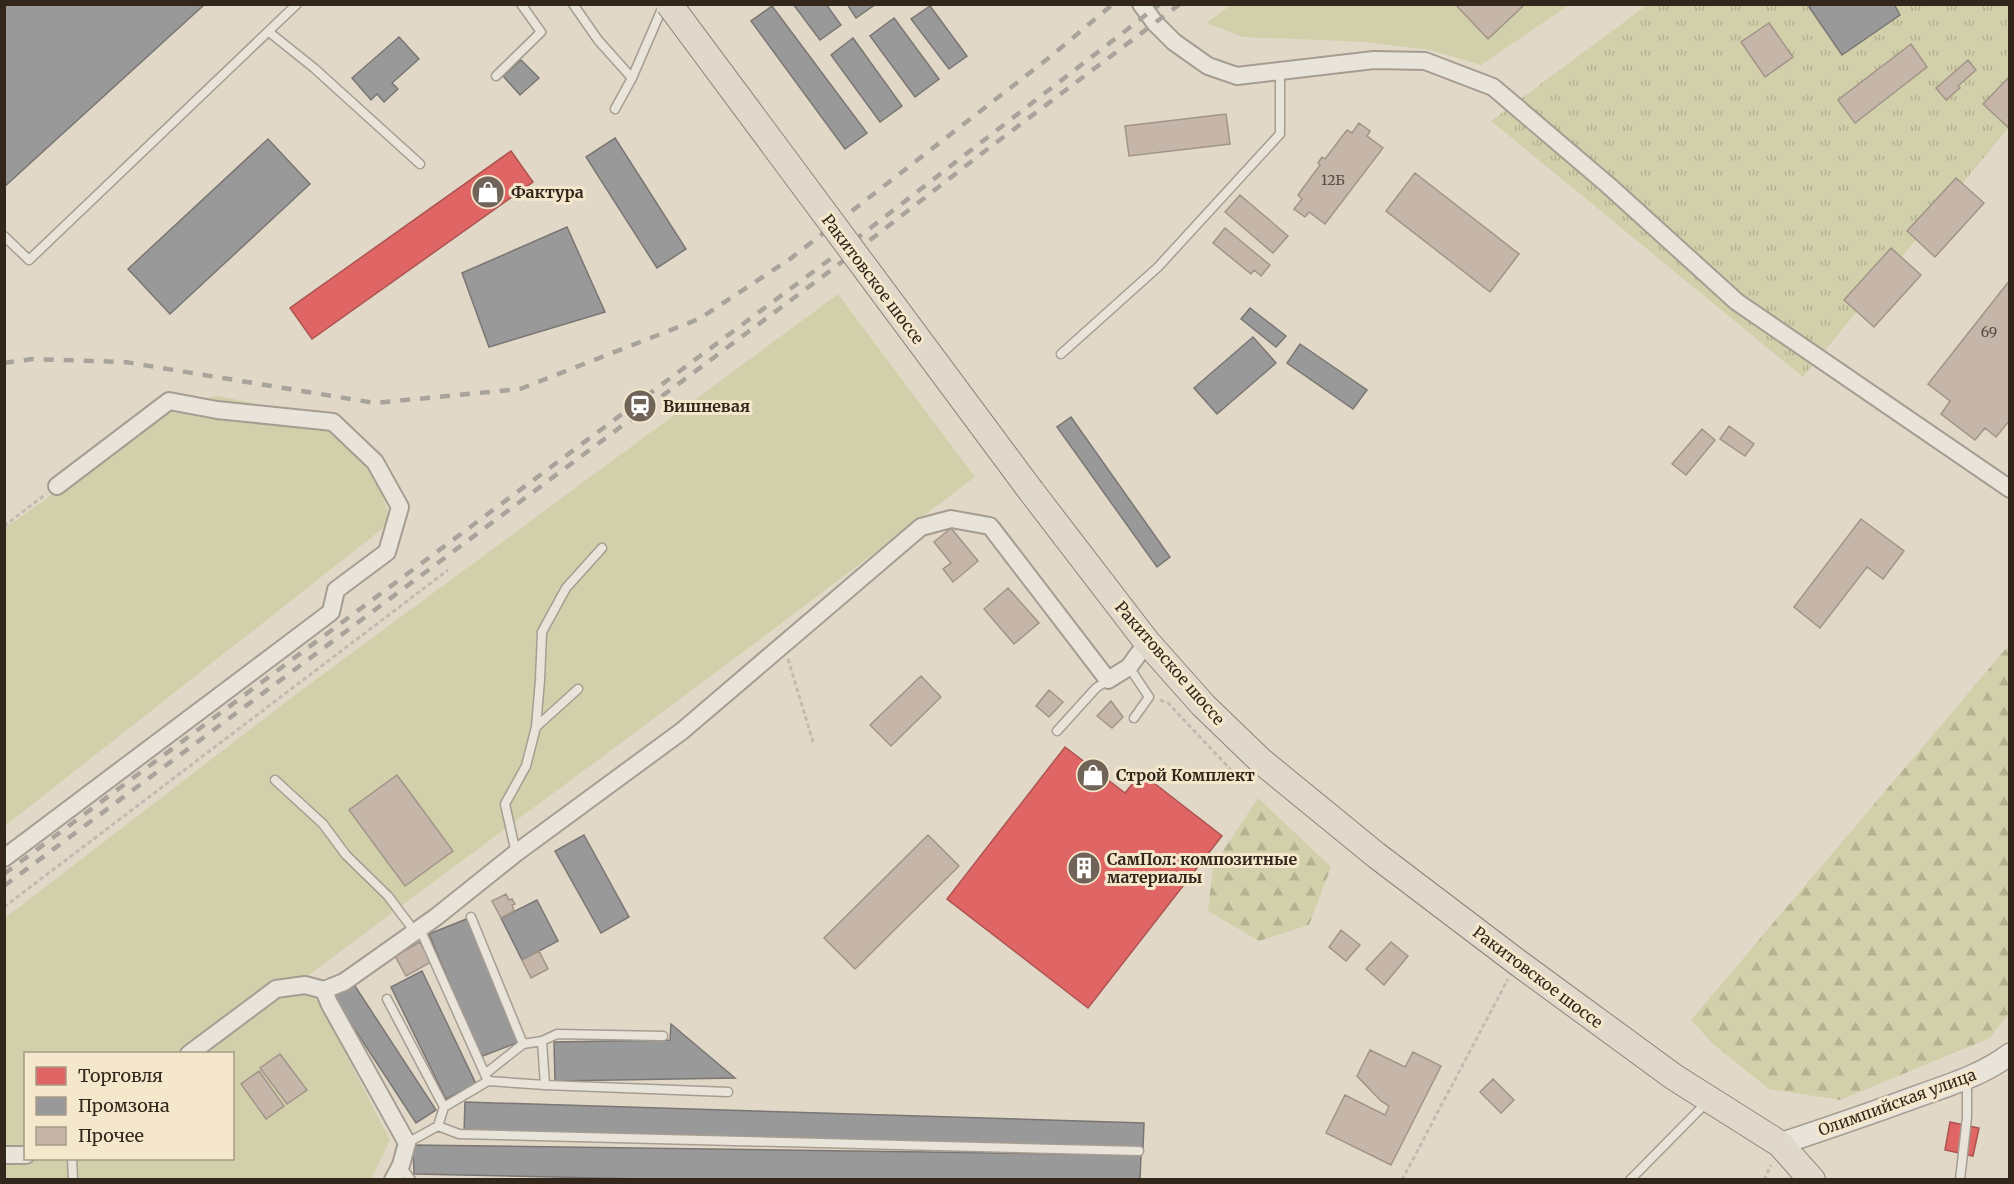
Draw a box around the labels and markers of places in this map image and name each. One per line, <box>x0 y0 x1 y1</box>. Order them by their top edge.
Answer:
shop icon: Фактура <box>470 174 506 210</box>
place label: Фактура <box>511 182 584 202</box>
station icon: Вишневая <box>622 388 658 424</box>
place label: Вишневая <box>663 396 750 416</box>
shop icon: Строй Комплект <box>1075 757 1111 793</box>
place label: Строй Комплект <box>1116 765 1255 785</box>
place label: СамПол: композитные материалы <box>1107 849 1297 887</box>
building icon: СамПол: композитные материалы <box>1066 850 1102 886</box>

